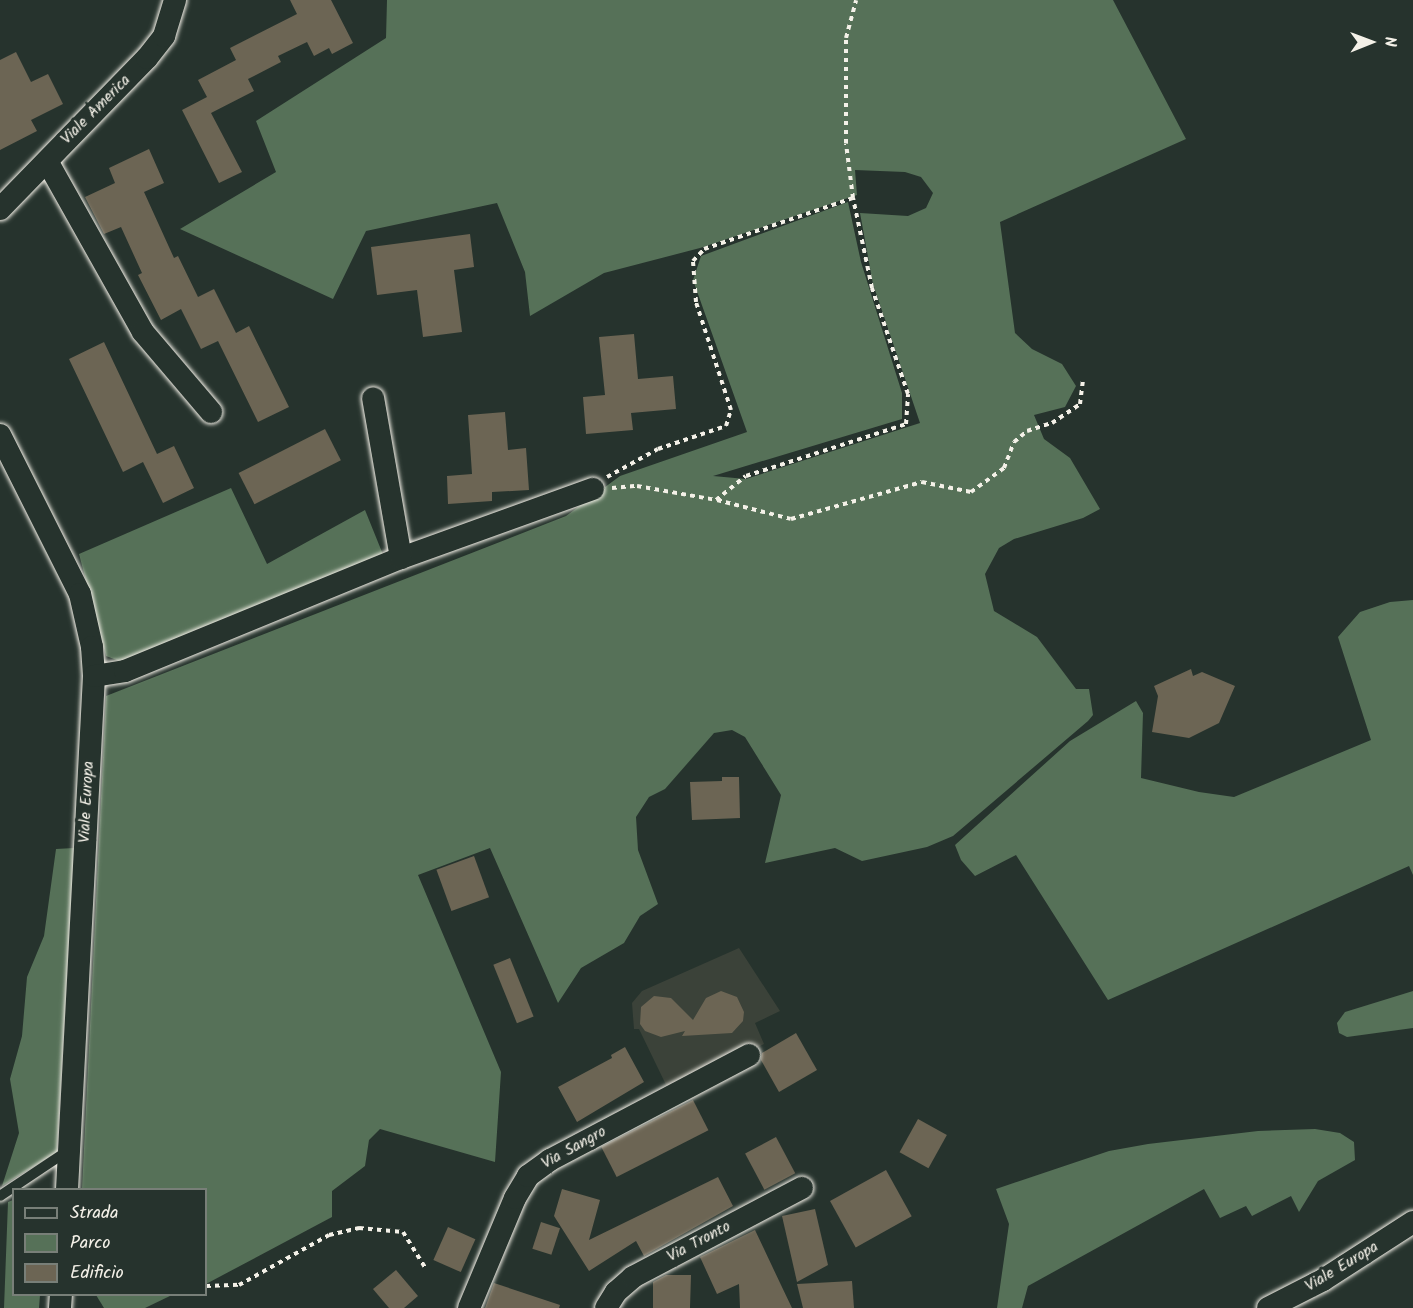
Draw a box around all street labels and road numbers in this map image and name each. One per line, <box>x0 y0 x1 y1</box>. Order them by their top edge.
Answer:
street label: Viale America <box>57 71 135 149</box>
street label: Viale Europa <box>75 760 99 844</box>
street label: Via Sangro <box>538 1122 610 1174</box>
street label: Via Tronto <box>664 1217 734 1267</box>
street label: Viale Europa <box>1302 1238 1382 1296</box>

